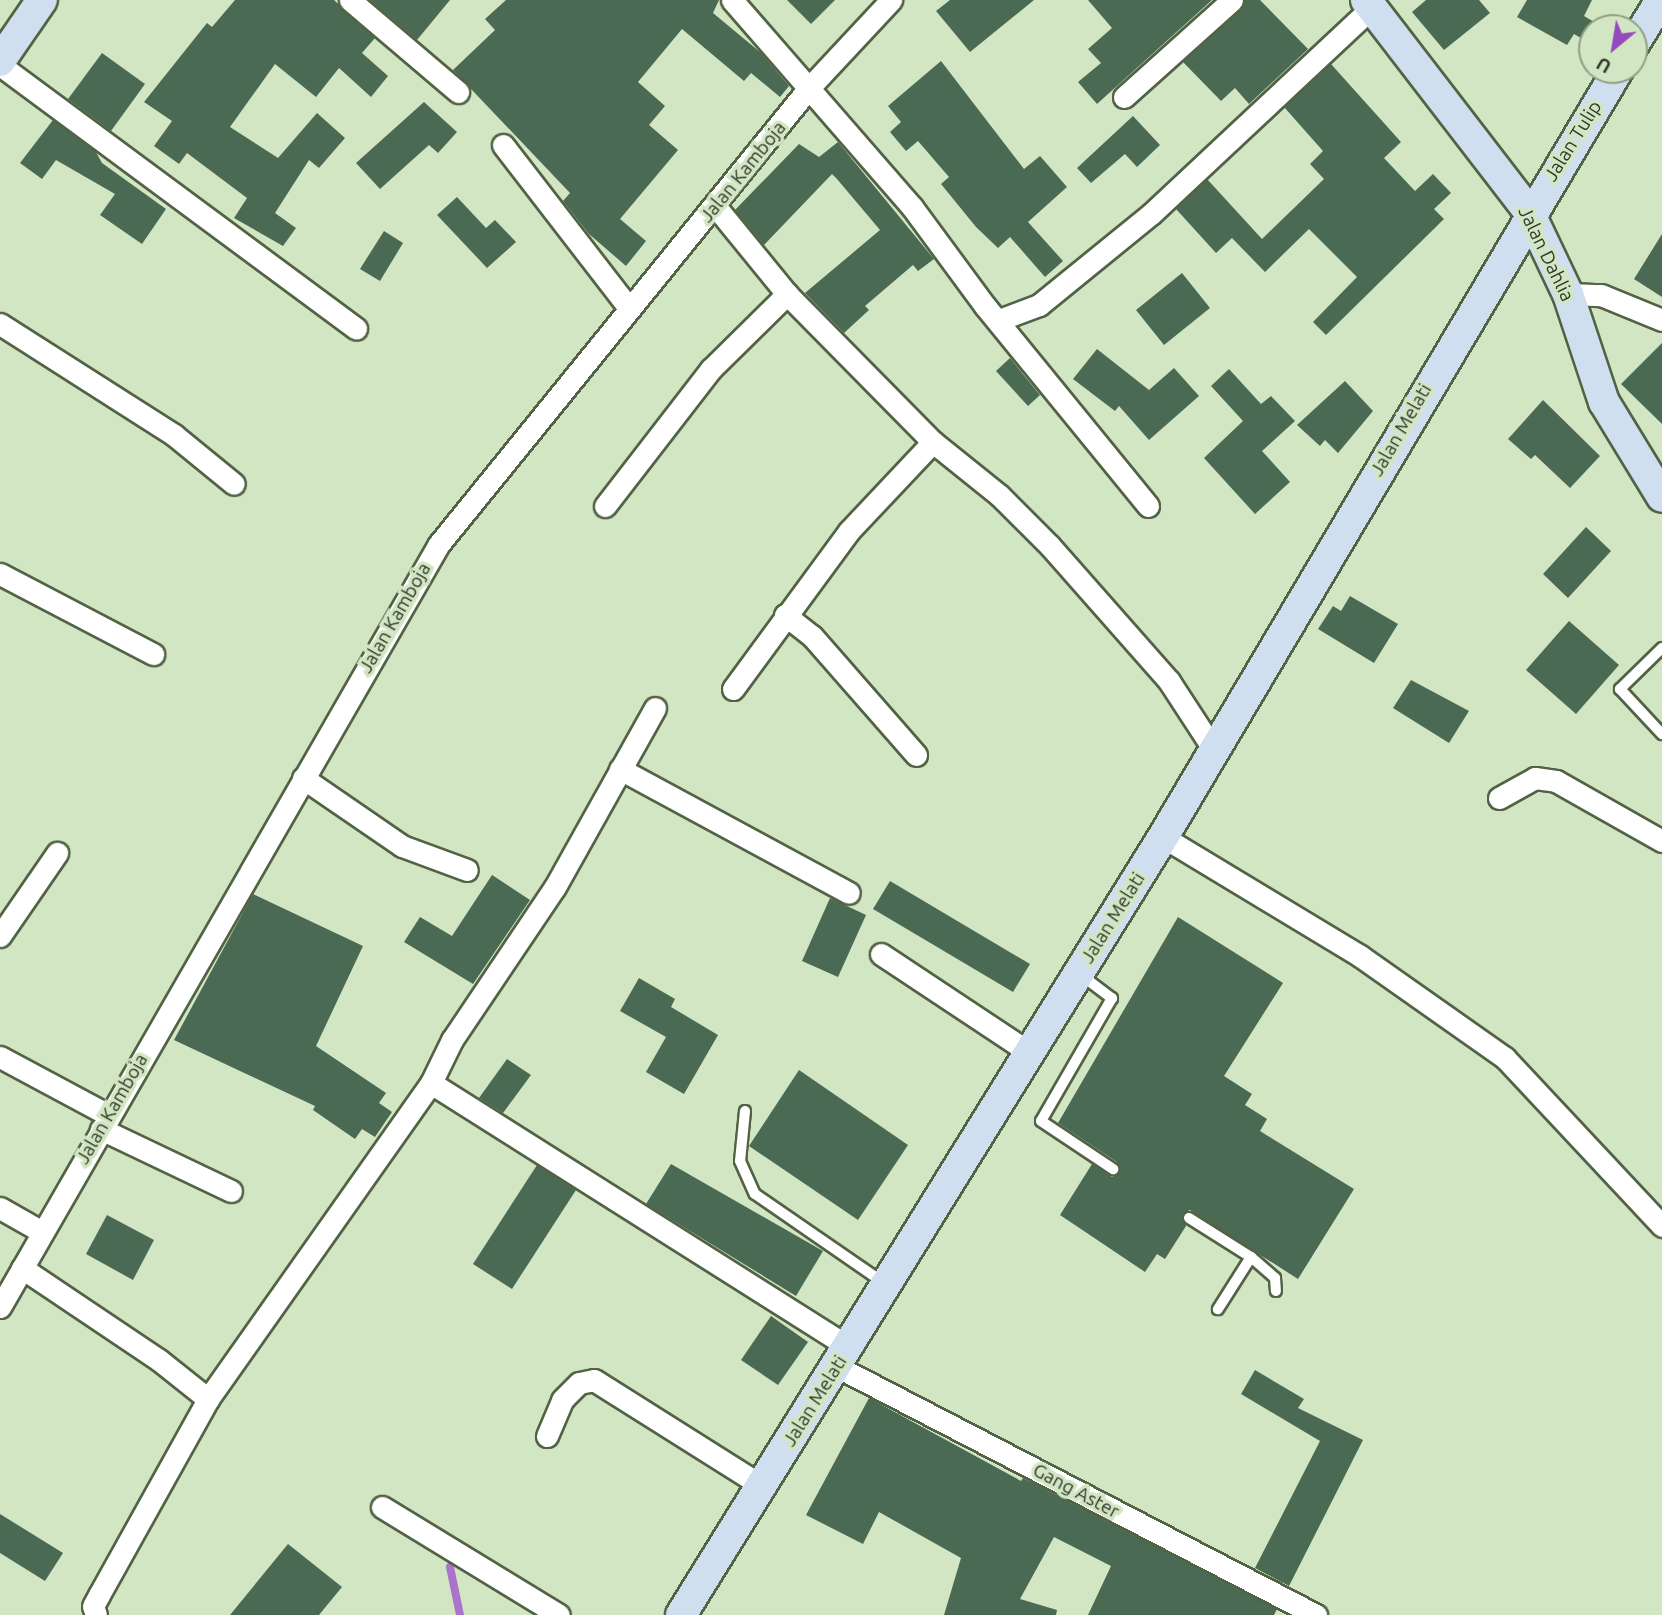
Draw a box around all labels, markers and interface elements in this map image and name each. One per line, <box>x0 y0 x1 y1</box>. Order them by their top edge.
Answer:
north arrow <box>1578 14 1648 84</box>
text: U <box>1592 53 1615 78</box>
street label: Jalan Tulip <box>1539 97 1607 185</box>
street label: Jalan Kamboja <box>695 117 791 227</box>
street label: Jalan Dahlia <box>1513 203 1579 305</box>
street label: Jalan Melati <box>1365 380 1437 480</box>
street label: Jalan Kamboja <box>354 559 436 677</box>
street label: Jalan Melati <box>1076 868 1150 968</box>
street label: Jalan Kamboja <box>71 1050 153 1168</box>
street label: Jalan Melati <box>778 1351 852 1451</box>
street label: Gang Aster <box>1029 1459 1123 1523</box>

